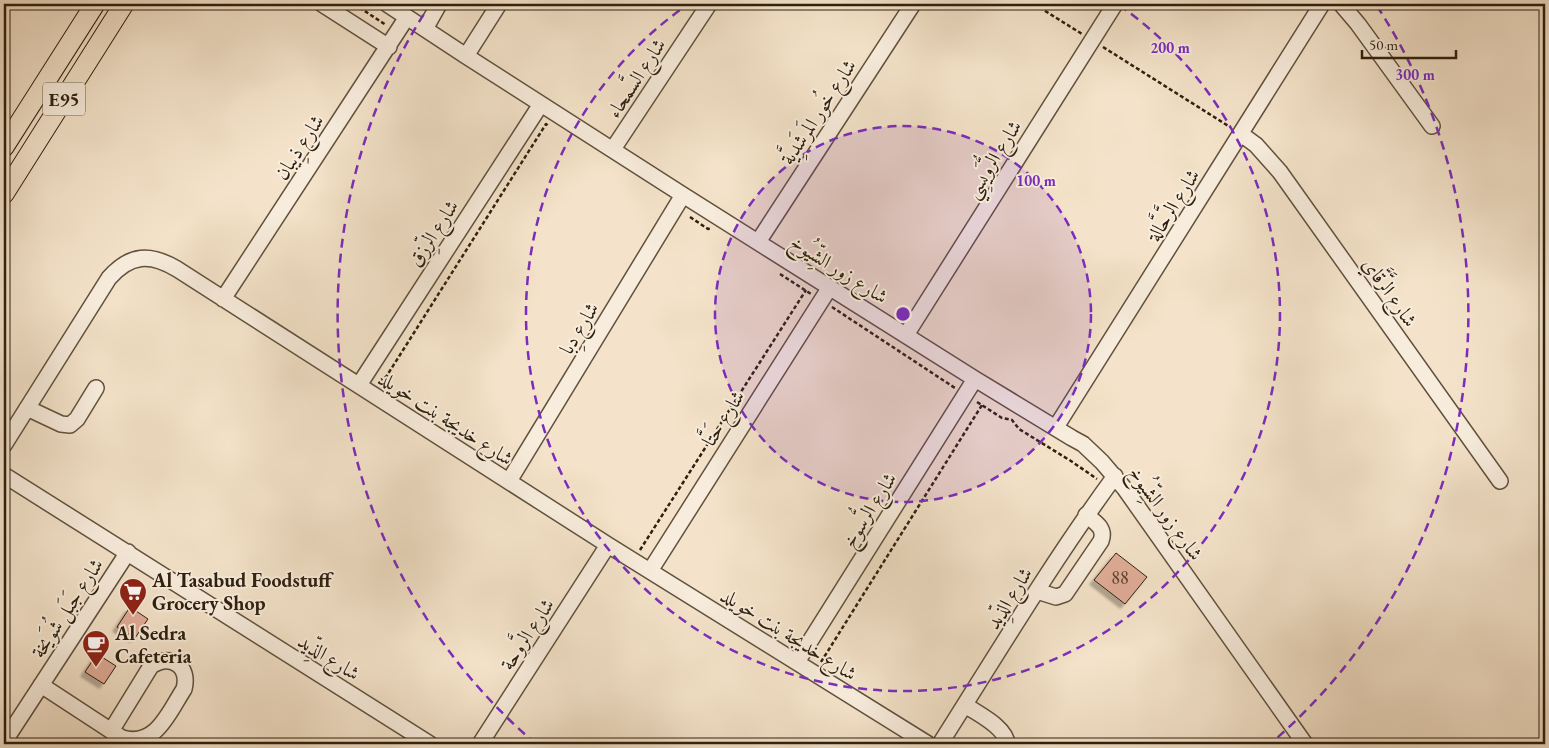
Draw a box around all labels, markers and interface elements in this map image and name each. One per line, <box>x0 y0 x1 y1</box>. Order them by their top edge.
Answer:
scale bar <box>1362 28 1455 60</box>
street label: شارع السَّمحاء <box>597 31 676 126</box>
text: 50 m <box>1369 35 1398 54</box>
text: 200 m <box>1150 38 1190 57</box>
street label: شارع خُور المَرشَدِيَّة <box>771 52 866 173</box>
text: 300 m <box>1395 65 1435 84</box>
road number: E95 <box>43 82 85 116</box>
street label: شارع ذِيبان <box>268 109 334 187</box>
street label: شارع الرُّوَيسِي <box>954 112 1032 206</box>
street label: شارع الرَّحَّالة <box>1137 162 1210 250</box>
text: 100 m <box>1016 171 1056 190</box>
street label: شارع الرِّزق <box>401 194 469 274</box>
street label: شارع زور الشِّيُوخ <box>782 226 894 314</box>
street label: شارع الرَّقَّاي <box>1353 250 1427 335</box>
street label: شارع دِبا <box>553 297 609 361</box>
centre of rings <box>894 305 912 323</box>
street label: شارع خديجة بنت خويلد <box>371 365 518 475</box>
street label: شارع حَتَّا <box>692 383 755 454</box>
street label: شارع زور الشِّيُوخ <box>1119 459 1212 568</box>
street label: شارع الرُّسوخ <box>831 464 907 555</box>
street label: شارع جَبَل شُوَيخة <box>23 552 113 666</box>
street label: شارع الذِّيد <box>979 561 1042 637</box>
house number: 88 <box>1111 566 1129 589</box>
place label: Al Tasabud Foodstuff Grocery Shop <box>151 567 334 616</box>
supermarket icon: Al Tasabud Foodstuff Grocery Shop <box>118 577 148 616</box>
street label: شارع خديجة بنت خويلد <box>713 582 862 690</box>
street label: شارع الرَّوحة <box>491 591 564 678</box>
place label: Al Sedra Cafeteria <box>114 620 192 669</box>
street label: شارع الذِّيد <box>290 627 366 690</box>
cafe icon: Al Sedra Cafeteria <box>81 629 111 668</box>

